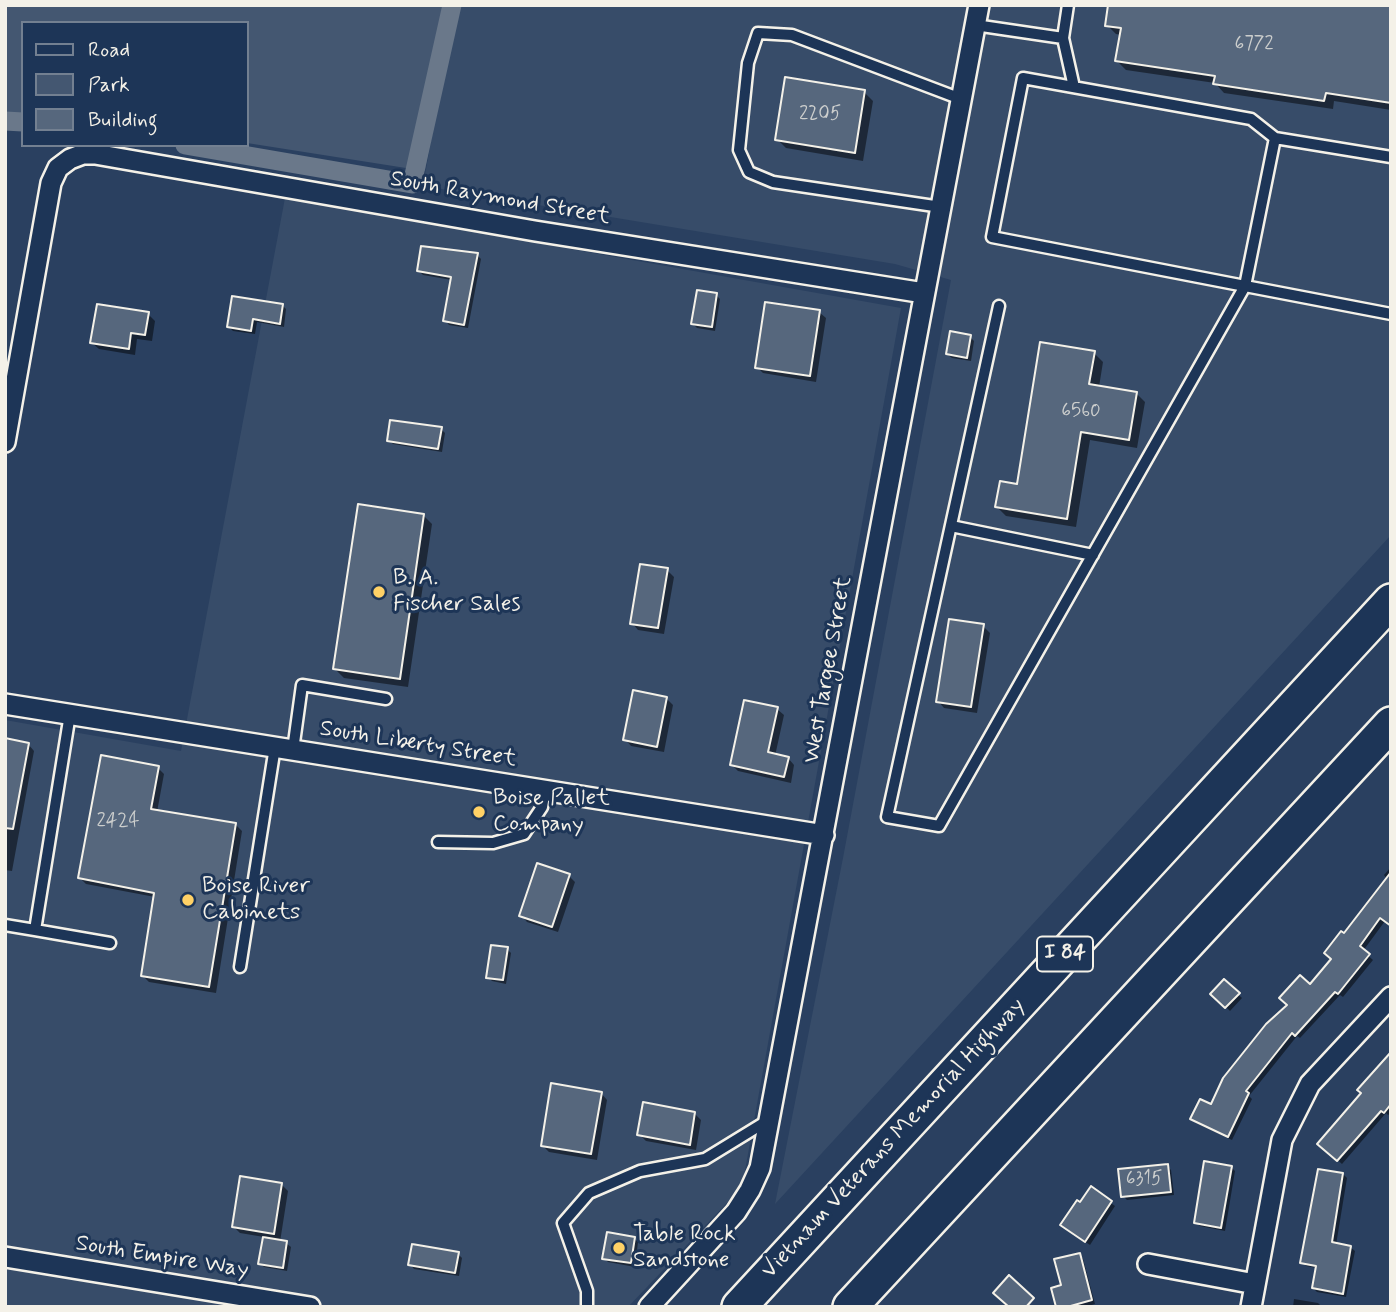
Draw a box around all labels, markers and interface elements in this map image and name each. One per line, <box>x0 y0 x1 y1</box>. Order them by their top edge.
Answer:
legend <box>21 21 248 147</box>
house number: 6772 <box>1234 34 1274 56</box>
text: Road <box>88 36 130 64</box>
text: Park <box>88 71 130 99</box>
house number: 2205 <box>799 104 841 126</box>
text: Building <box>88 106 158 134</box>
street label: South Raymond Street <box>388 166 612 232</box>
house number: 6560 <box>1061 401 1101 423</box>
place label: B. A. Fischer Sales <box>393 565 521 619</box>
street label: West Targee Street <box>799 574 859 766</box>
marker: B. A. Fischer Sales <box>371 584 387 600</box>
street label: South Liberty Street <box>318 716 518 774</box>
place label: Boise Pallet Company <box>493 785 610 839</box>
marker: Boise Pallet Company <box>471 804 487 820</box>
house number: 2424 <box>96 811 140 833</box>
place label: Boise River Cabinets <box>202 873 310 927</box>
marker: Boise River Cabinets <box>180 892 196 908</box>
road number: I 84 <box>1037 936 1093 972</box>
street label: Vietnam Veterans Memorial Highway <box>756 993 1032 1285</box>
house number: 6315 <box>1126 1169 1162 1191</box>
place label: Table Rock Sandstone <box>633 1221 736 1275</box>
street label: South Empire Way <box>74 1231 250 1285</box>
marker: Table Rock Sandstone <box>611 1240 627 1256</box>

